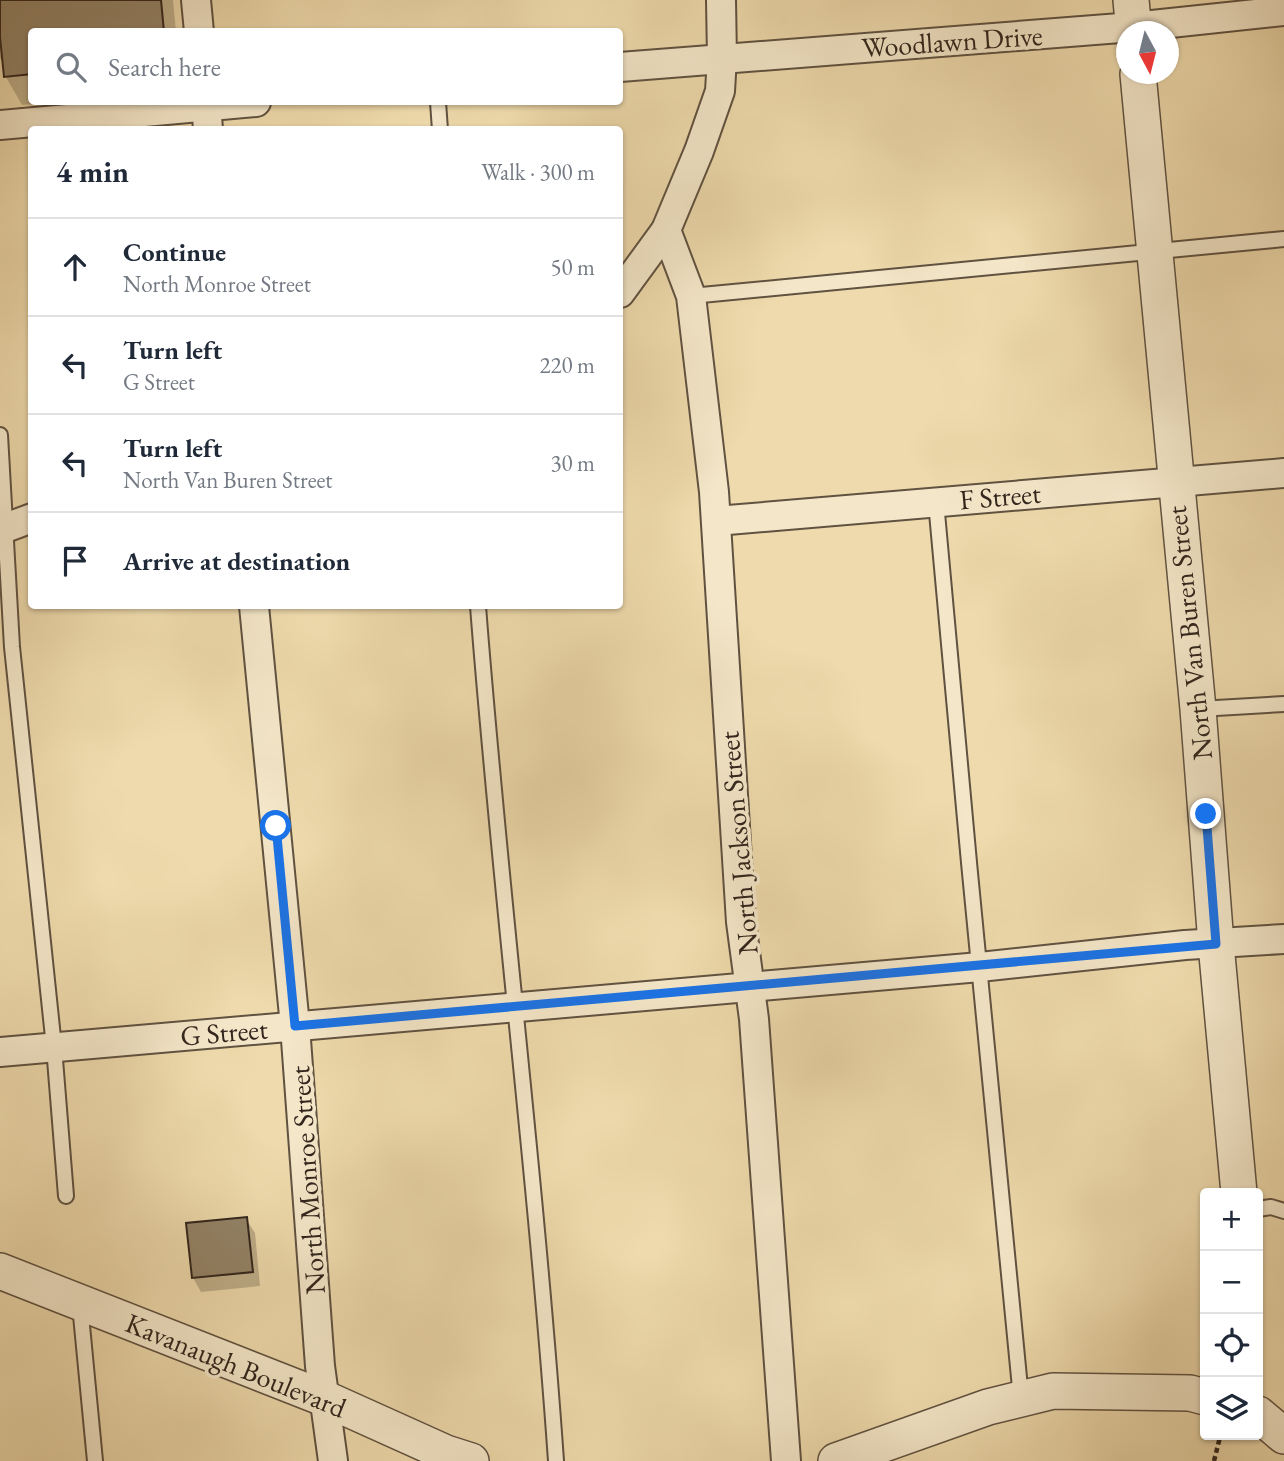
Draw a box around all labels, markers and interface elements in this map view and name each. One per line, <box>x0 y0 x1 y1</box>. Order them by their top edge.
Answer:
street label: Woodlawn Drive <box>860 17 1044 65</box>
north arrow <box>1116 21 1179 84</box>
search box <box>28 28 623 105</box>
icon: search <box>52 48 90 86</box>
text: Search here <box>108 50 221 84</box>
text: 4 min <box>56 152 129 191</box>
text: Walk · 300 m <box>481 157 595 187</box>
text: Continue <box>123 235 226 269</box>
icon: ahead <box>56 248 94 286</box>
text: 50 m <box>550 252 595 282</box>
text: North Monroe Street <box>123 269 311 299</box>
text: Turn left <box>123 333 222 367</box>
icon: left <box>56 346 94 384</box>
text: 220 m <box>539 350 595 380</box>
text: G Street <box>123 367 195 397</box>
text: Turn left <box>123 431 222 465</box>
icon: left <box>56 444 94 482</box>
text: 30 m <box>550 448 595 478</box>
text: North Van Buren Street <box>123 465 333 495</box>
street label: F Street <box>958 475 1042 517</box>
street label: North Van Buren Street <box>1158 504 1220 762</box>
icon: arrive <box>56 542 94 580</box>
text: Arrive at destination <box>123 544 350 578</box>
street label: North Jackson Street <box>710 730 766 956</box>
route end <box>1190 798 1221 829</box>
route start <box>260 810 291 841</box>
street label: G Street <box>179 1010 269 1054</box>
street label: North Monroe Street <box>281 1064 333 1295</box>
map controls <box>1200 1188 1263 1440</box>
button: + <box>1200 1188 1263 1251</box>
button: − <box>1200 1251 1263 1314</box>
street label: Kavanaugh Boulevard <box>120 1304 352 1426</box>
button: locate <box>1200 1314 1263 1377</box>
button: layers <box>1200 1377 1263 1440</box>

